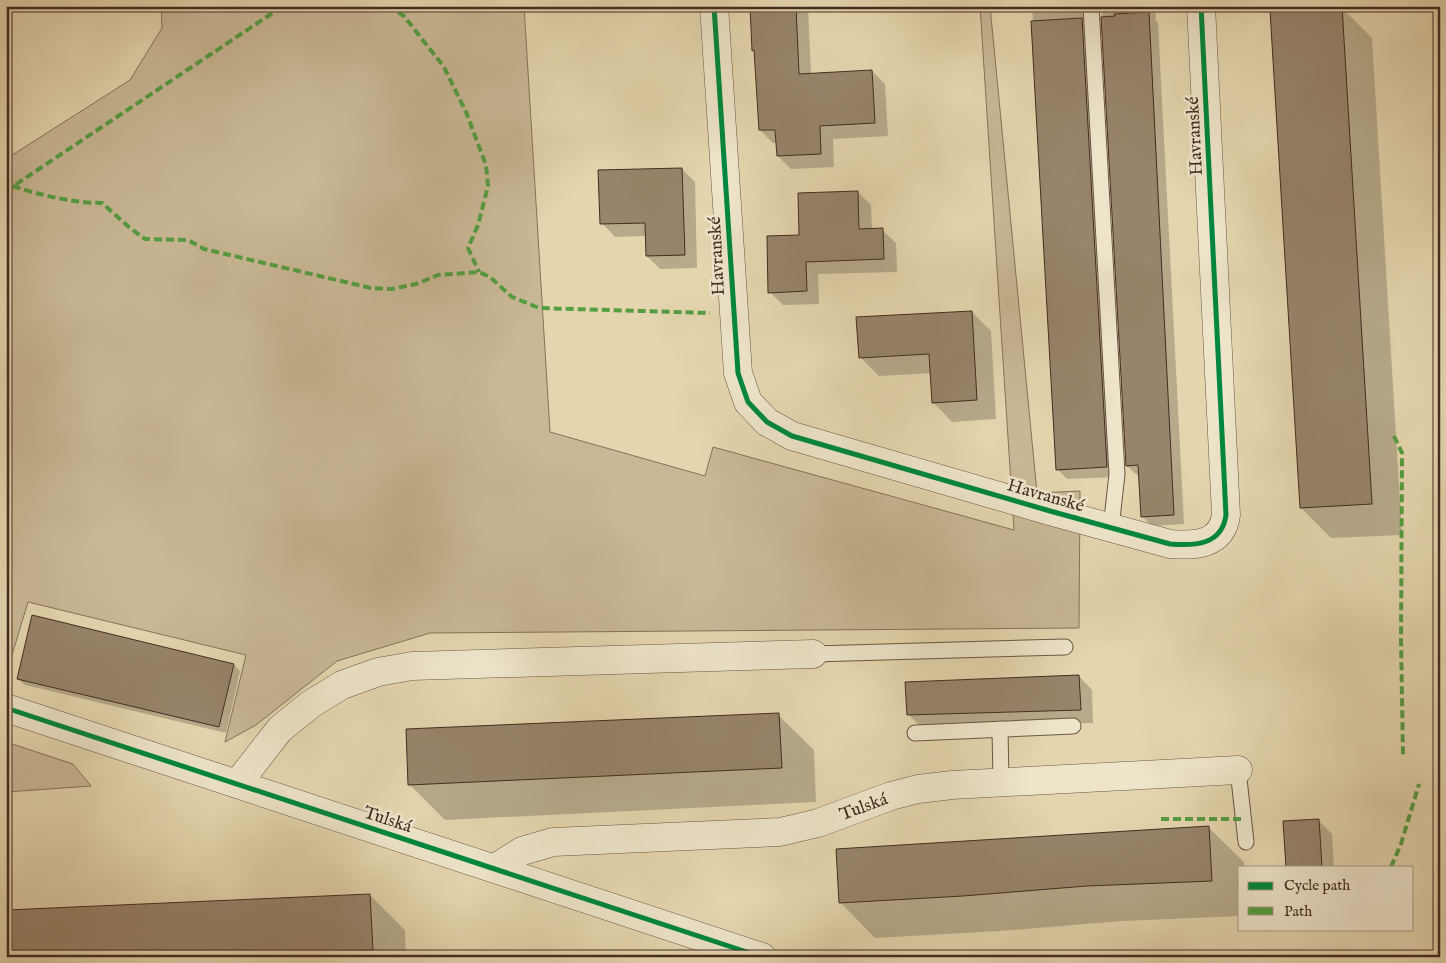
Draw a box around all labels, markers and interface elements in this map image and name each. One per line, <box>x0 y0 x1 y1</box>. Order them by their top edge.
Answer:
street label: Havranské <box>1182 96 1209 176</box>
street label: Havranské <box>704 216 731 296</box>
street label: Havranské <box>1004 474 1087 518</box>
street label: Tulská <box>837 788 891 827</box>
street label: Tulská <box>360 802 415 839</box>
legend <box>1238 866 1414 930</box>
text: Cycle path <box>1284 876 1350 895</box>
text: Path <box>1284 902 1312 921</box>

